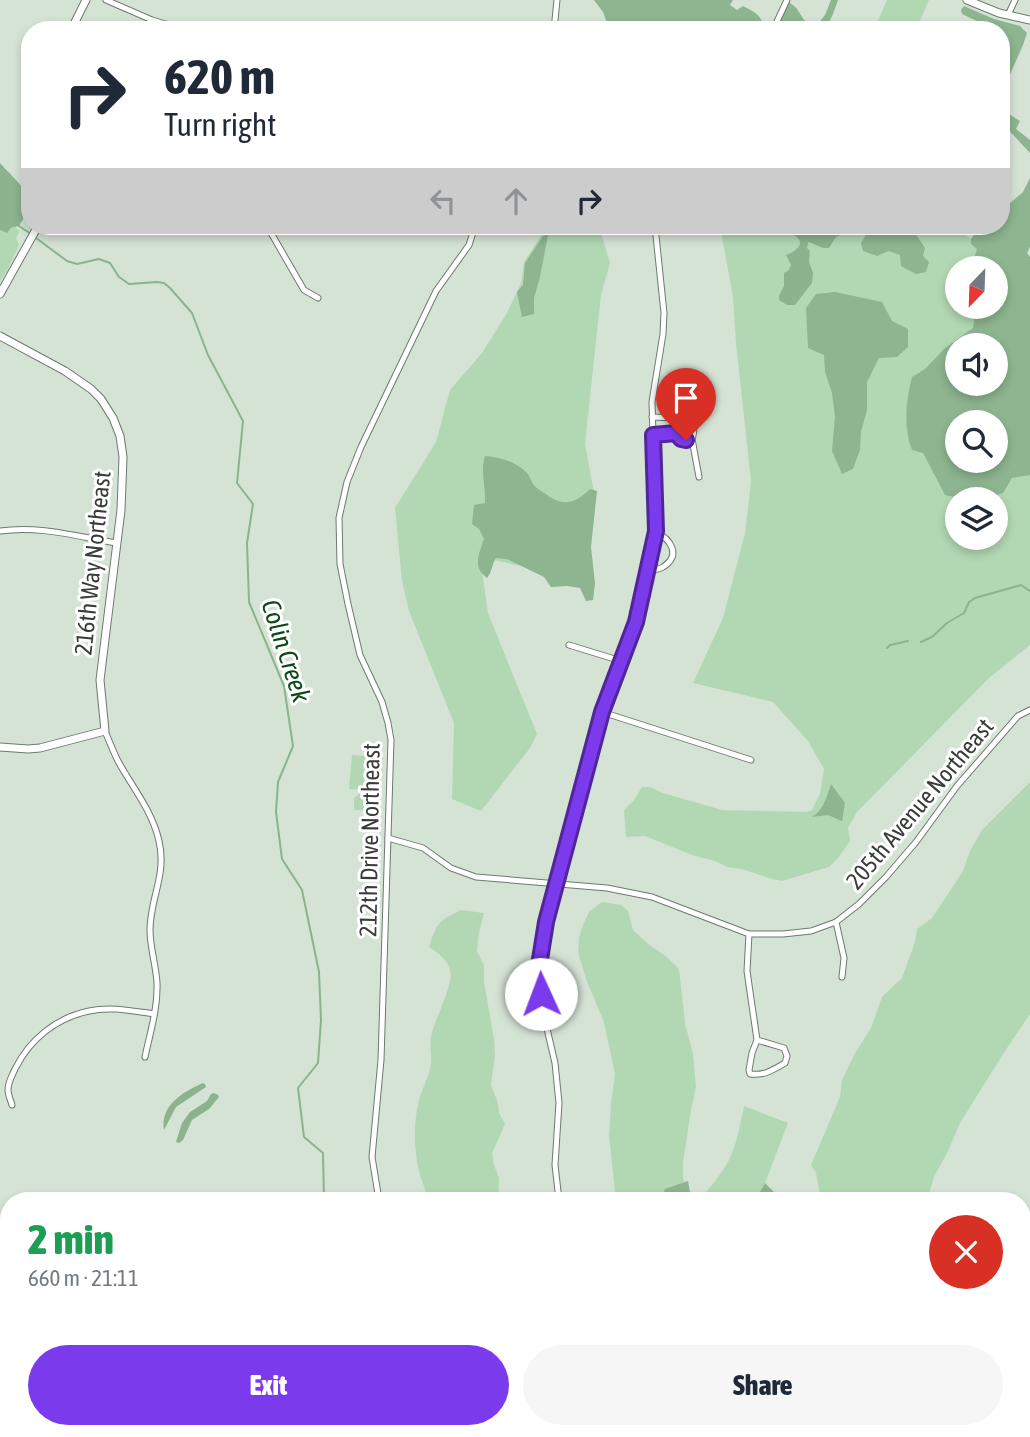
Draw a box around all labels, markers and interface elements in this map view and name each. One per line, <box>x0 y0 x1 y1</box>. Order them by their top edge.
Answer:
text: 620 m <box>164 48 275 104</box>
icon: right <box>49 49 140 140</box>
text: Turn right <box>164 106 277 143</box>
icon: left <box>424 182 462 220</box>
icon: ahead <box>497 182 535 220</box>
icon: right <box>570 182 608 220</box>
north arrow <box>945 256 1008 318</box>
map controls <box>945 256 1008 550</box>
button: sound <box>945 333 1008 396</box>
pin <box>656 368 716 440</box>
icon: arrive <box>667 379 705 417</box>
button: search <box>945 410 1008 473</box>
street label: 216th Way Northeast <box>69 469 116 656</box>
button: layers <box>945 487 1008 550</box>
water label: Colin Creek <box>255 596 317 707</box>
street label: 205th Avenue Northeast <box>841 713 999 894</box>
street label: 212th Drive Northeast <box>354 743 385 937</box>
position arrow <box>504 957 578 1031</box>
text: 2 min <box>28 1215 114 1263</box>
button: close <box>929 1215 1003 1289</box>
text: 660 m · 21:11 <box>28 1265 139 1291</box>
button: Exit <box>28 1345 509 1425</box>
button: Share <box>523 1345 1003 1425</box>

